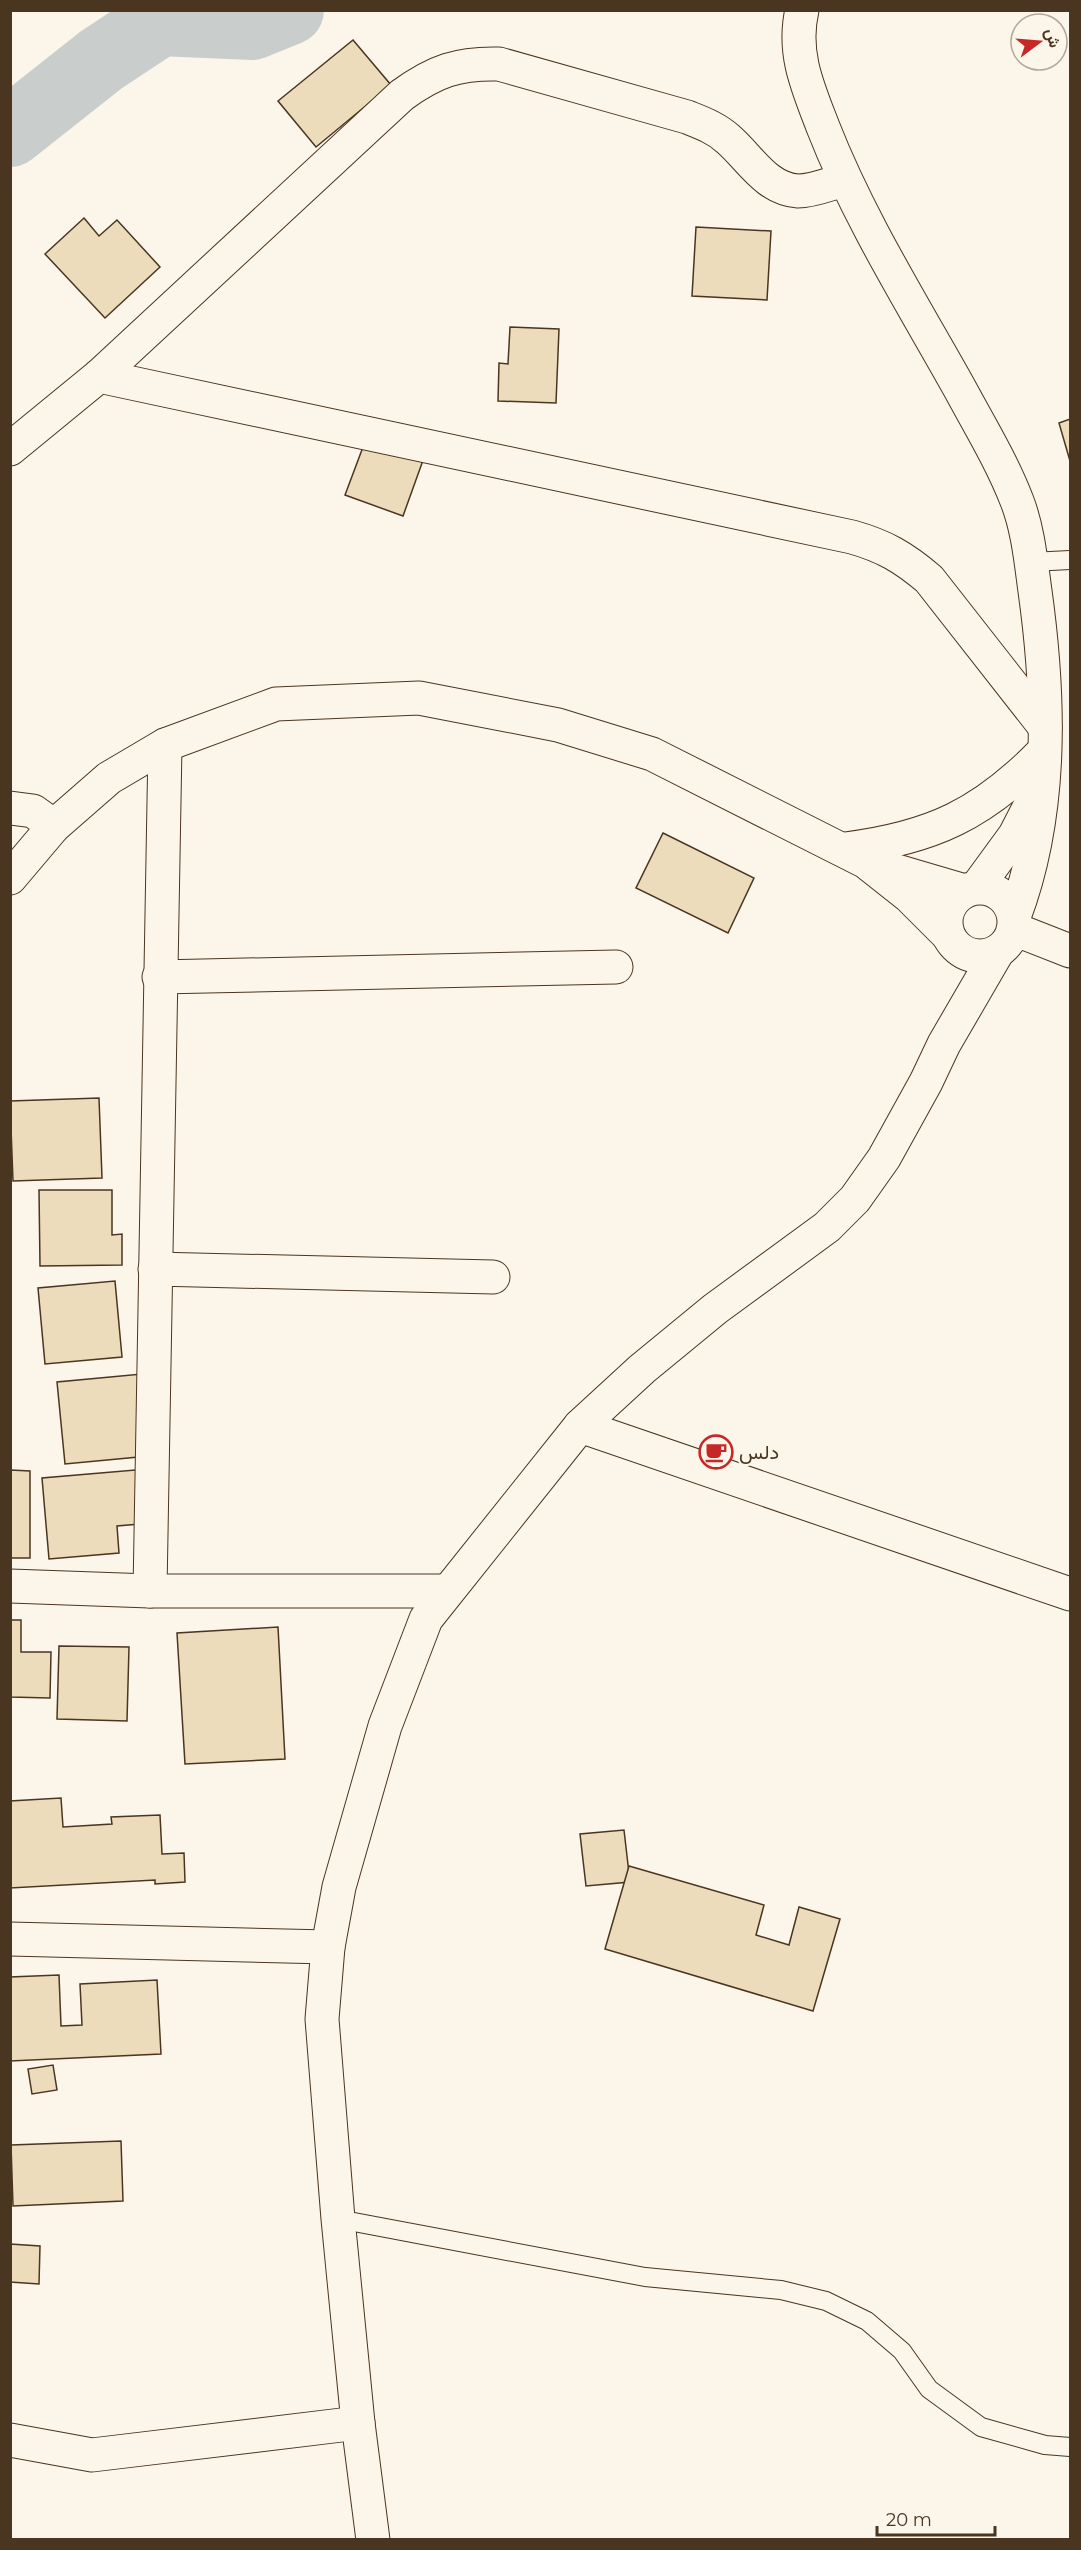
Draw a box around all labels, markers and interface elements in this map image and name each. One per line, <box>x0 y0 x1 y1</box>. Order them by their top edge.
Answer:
north arrow <box>1009 12 1069 72</box>
text: ش <box>1041 26 1065 50</box>
cafe icon: دلس <box>698 1434 734 1470</box>
place label: دلس <box>739 1440 779 1464</box>
scale bar <box>877 2499 996 2537</box>
text: 20 m <box>886 2509 932 2531</box>

